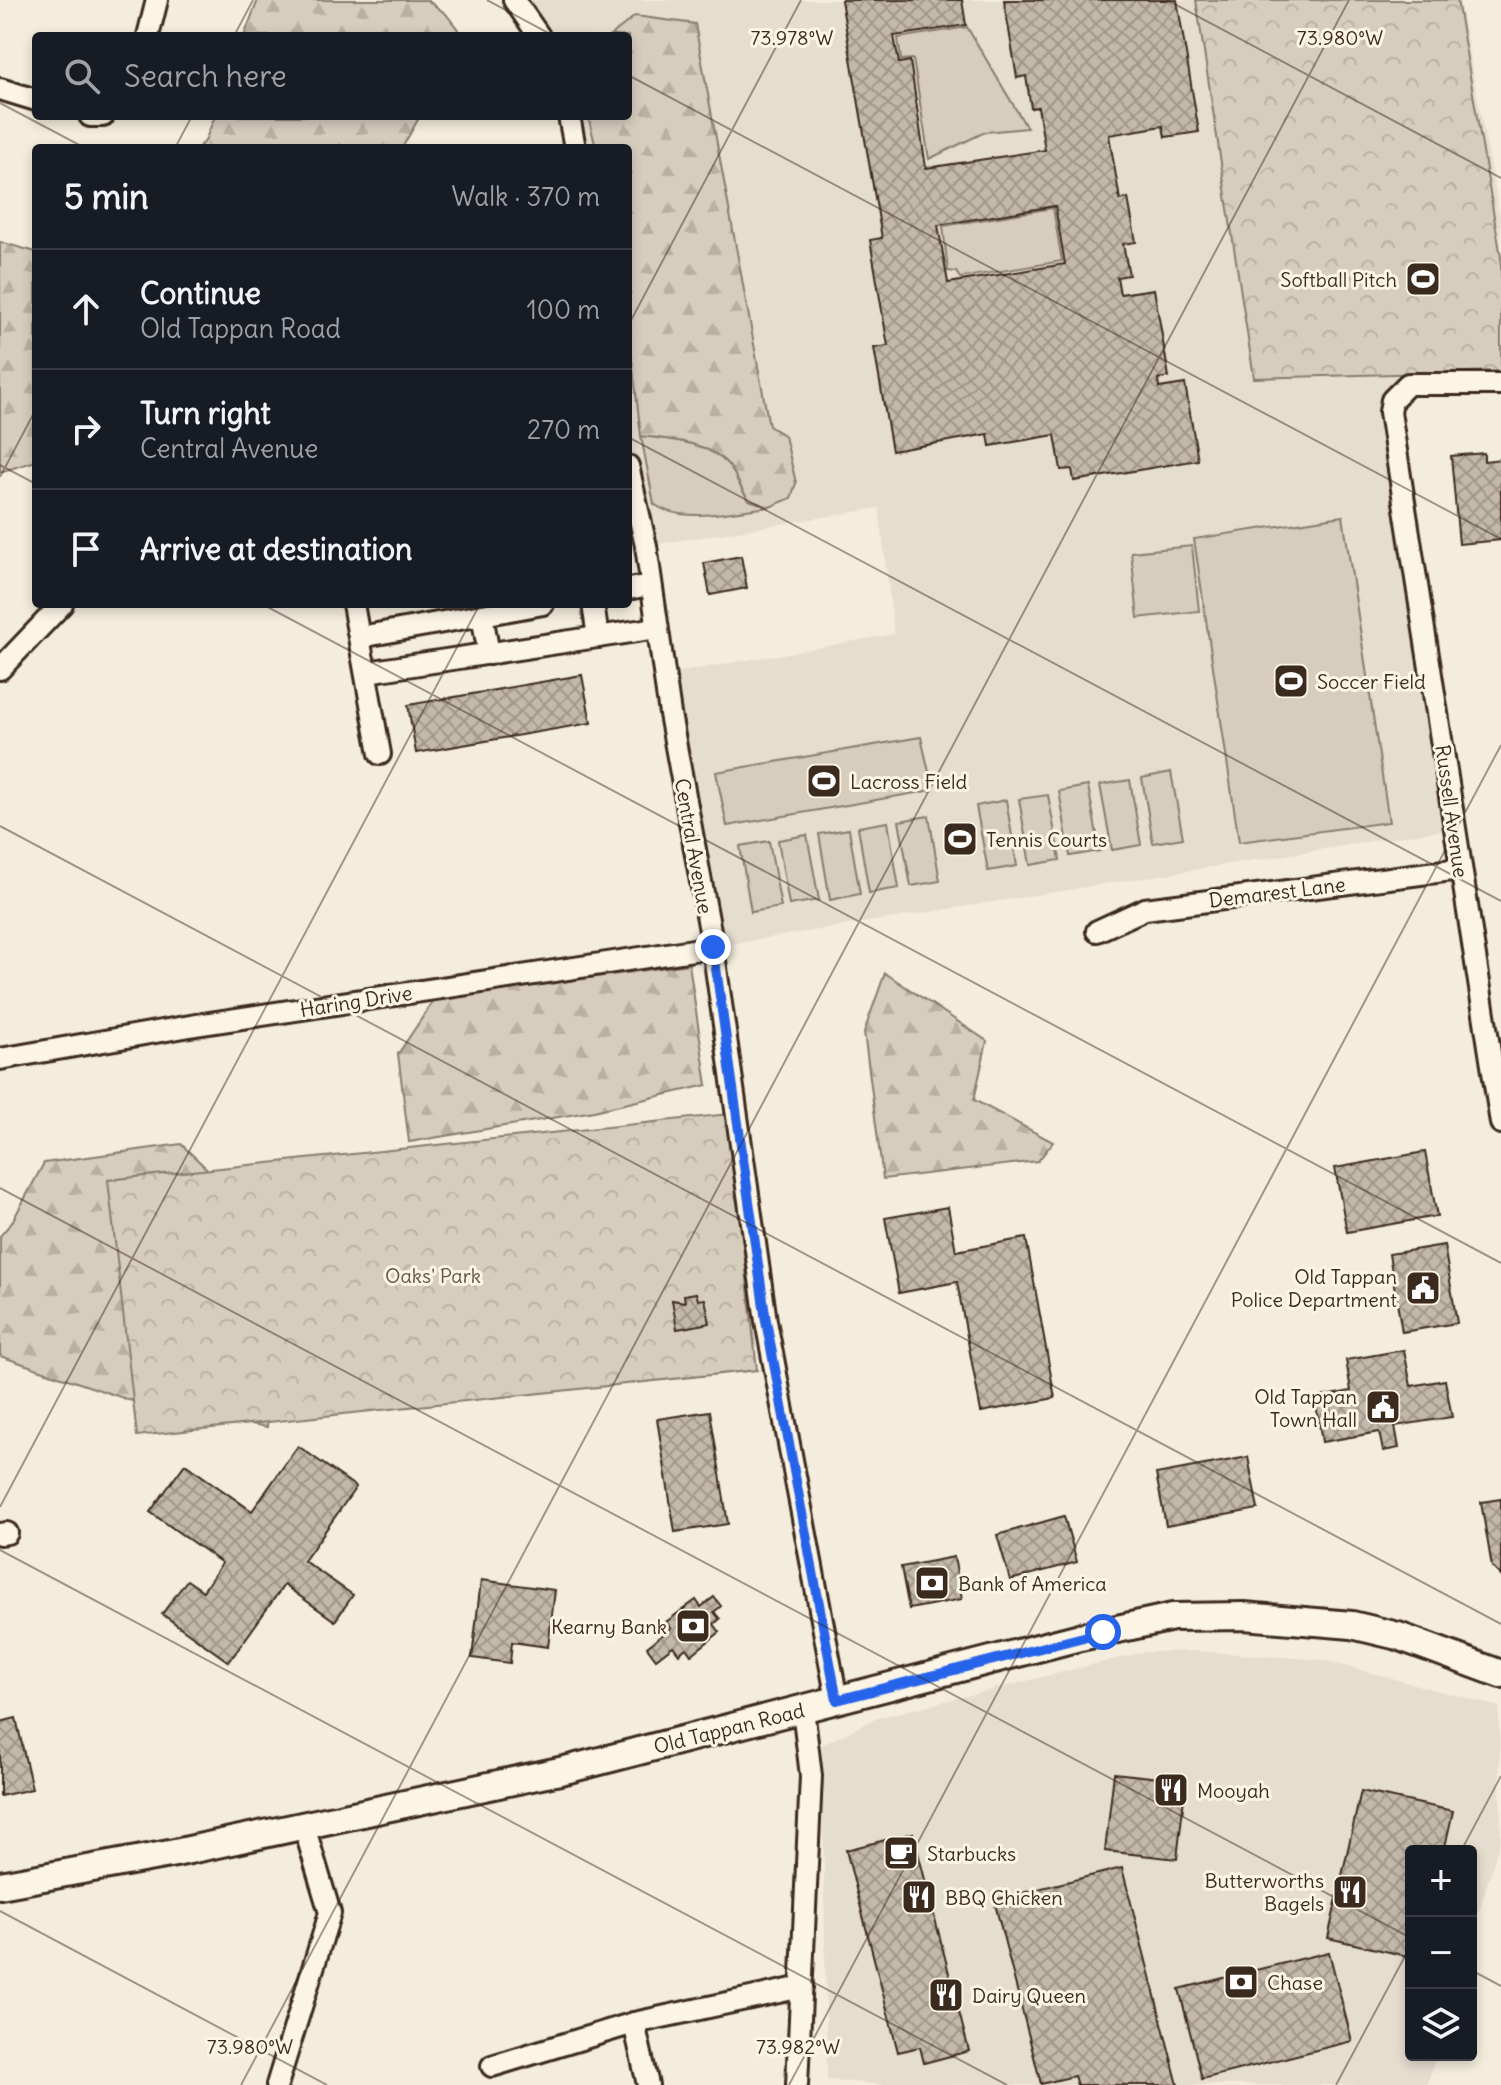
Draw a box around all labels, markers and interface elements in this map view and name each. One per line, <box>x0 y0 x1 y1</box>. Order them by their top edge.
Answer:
text: 73.978°W <box>751 25 833 50</box>
text: 73.980°W <box>1297 25 1383 50</box>
search box <box>32 32 632 120</box>
icon: search <box>60 54 104 98</box>
text: Search here <box>124 57 287 95</box>
text: 5 min <box>64 175 149 218</box>
text: Walk · 370 m <box>452 180 600 213</box>
sports icon: Softball Pitch <box>1404 260 1442 298</box>
place label: Softball Pitch <box>1280 267 1397 292</box>
text: Continue <box>140 274 261 312</box>
icon: ahead <box>64 287 108 331</box>
text: 100 m <box>526 293 600 326</box>
text: Old Tappan Road <box>140 312 341 345</box>
text: Turn right <box>140 394 271 432</box>
icon: right <box>64 407 108 451</box>
text: 270 m <box>527 413 600 446</box>
text: Central Avenue <box>140 432 318 465</box>
icon: arrive <box>64 527 108 571</box>
text: Arrive at destination <box>140 530 412 568</box>
sports icon: Soccer Field <box>1272 662 1310 700</box>
place label: Soccer Field <box>1317 669 1426 694</box>
street label: Russell Avenue <box>1430 743 1474 879</box>
sports icon: Lacross Field <box>805 762 843 800</box>
place label: Lacross Field <box>850 769 967 794</box>
street label: Central Avenue <box>670 776 718 916</box>
sports icon: Tennis Courts <box>941 820 979 858</box>
place label: Tennis Courts <box>986 827 1107 852</box>
street label: Demarest Lane <box>1207 871 1347 913</box>
route end <box>695 929 731 965</box>
street label: Haring Drive <box>298 980 414 1022</box>
park label: Oaks' Park <box>385 1263 481 1288</box>
place label: Old Tappan Police Department <box>1231 1264 1397 1312</box>
public building icon: Old Tappan Police Department <box>1404 1269 1442 1307</box>
place label: Old Tappan Town Hall <box>1254 1384 1357 1432</box>
public building icon: Old Tappan Town Hall <box>1364 1388 1402 1426</box>
bank icon: Bank of America <box>913 1564 951 1602</box>
place label: Bank of America <box>958 1571 1107 1596</box>
bank icon: Kearny Bank <box>674 1607 712 1645</box>
place label: Kearny Bank <box>551 1614 667 1639</box>
route start <box>1085 1614 1121 1650</box>
street label: Old Tappan Road <box>651 1697 807 1759</box>
restaurant icon: Mooyah <box>1152 1771 1190 1809</box>
place label: Mooyah <box>1197 1778 1270 1803</box>
cafe icon: Starbucks <box>882 1834 920 1872</box>
place label: Starbucks <box>927 1841 1016 1866</box>
map controls <box>1405 1845 1477 2061</box>
button: + <box>1405 1845 1477 1917</box>
place label: Butterworths Bagels <box>1205 1868 1324 1916</box>
restaurant icon: Butterworths Bagels <box>1331 1873 1369 1911</box>
restaurant icon: BBQ Chicken <box>900 1878 938 1916</box>
place label: BBQ Chicken <box>945 1885 1063 1910</box>
button: − <box>1405 1917 1477 1989</box>
bank icon: Chase <box>1222 1963 1260 2001</box>
place label: Chase <box>1267 1970 1323 1995</box>
restaurant icon: Dairy Queen <box>927 1976 965 2014</box>
place label: Dairy Queen <box>972 1983 1086 2008</box>
button: layers <box>1405 1989 1477 2061</box>
text: 73.980°W <box>207 2034 293 2059</box>
text: 73.982°W <box>756 2034 840 2059</box>

